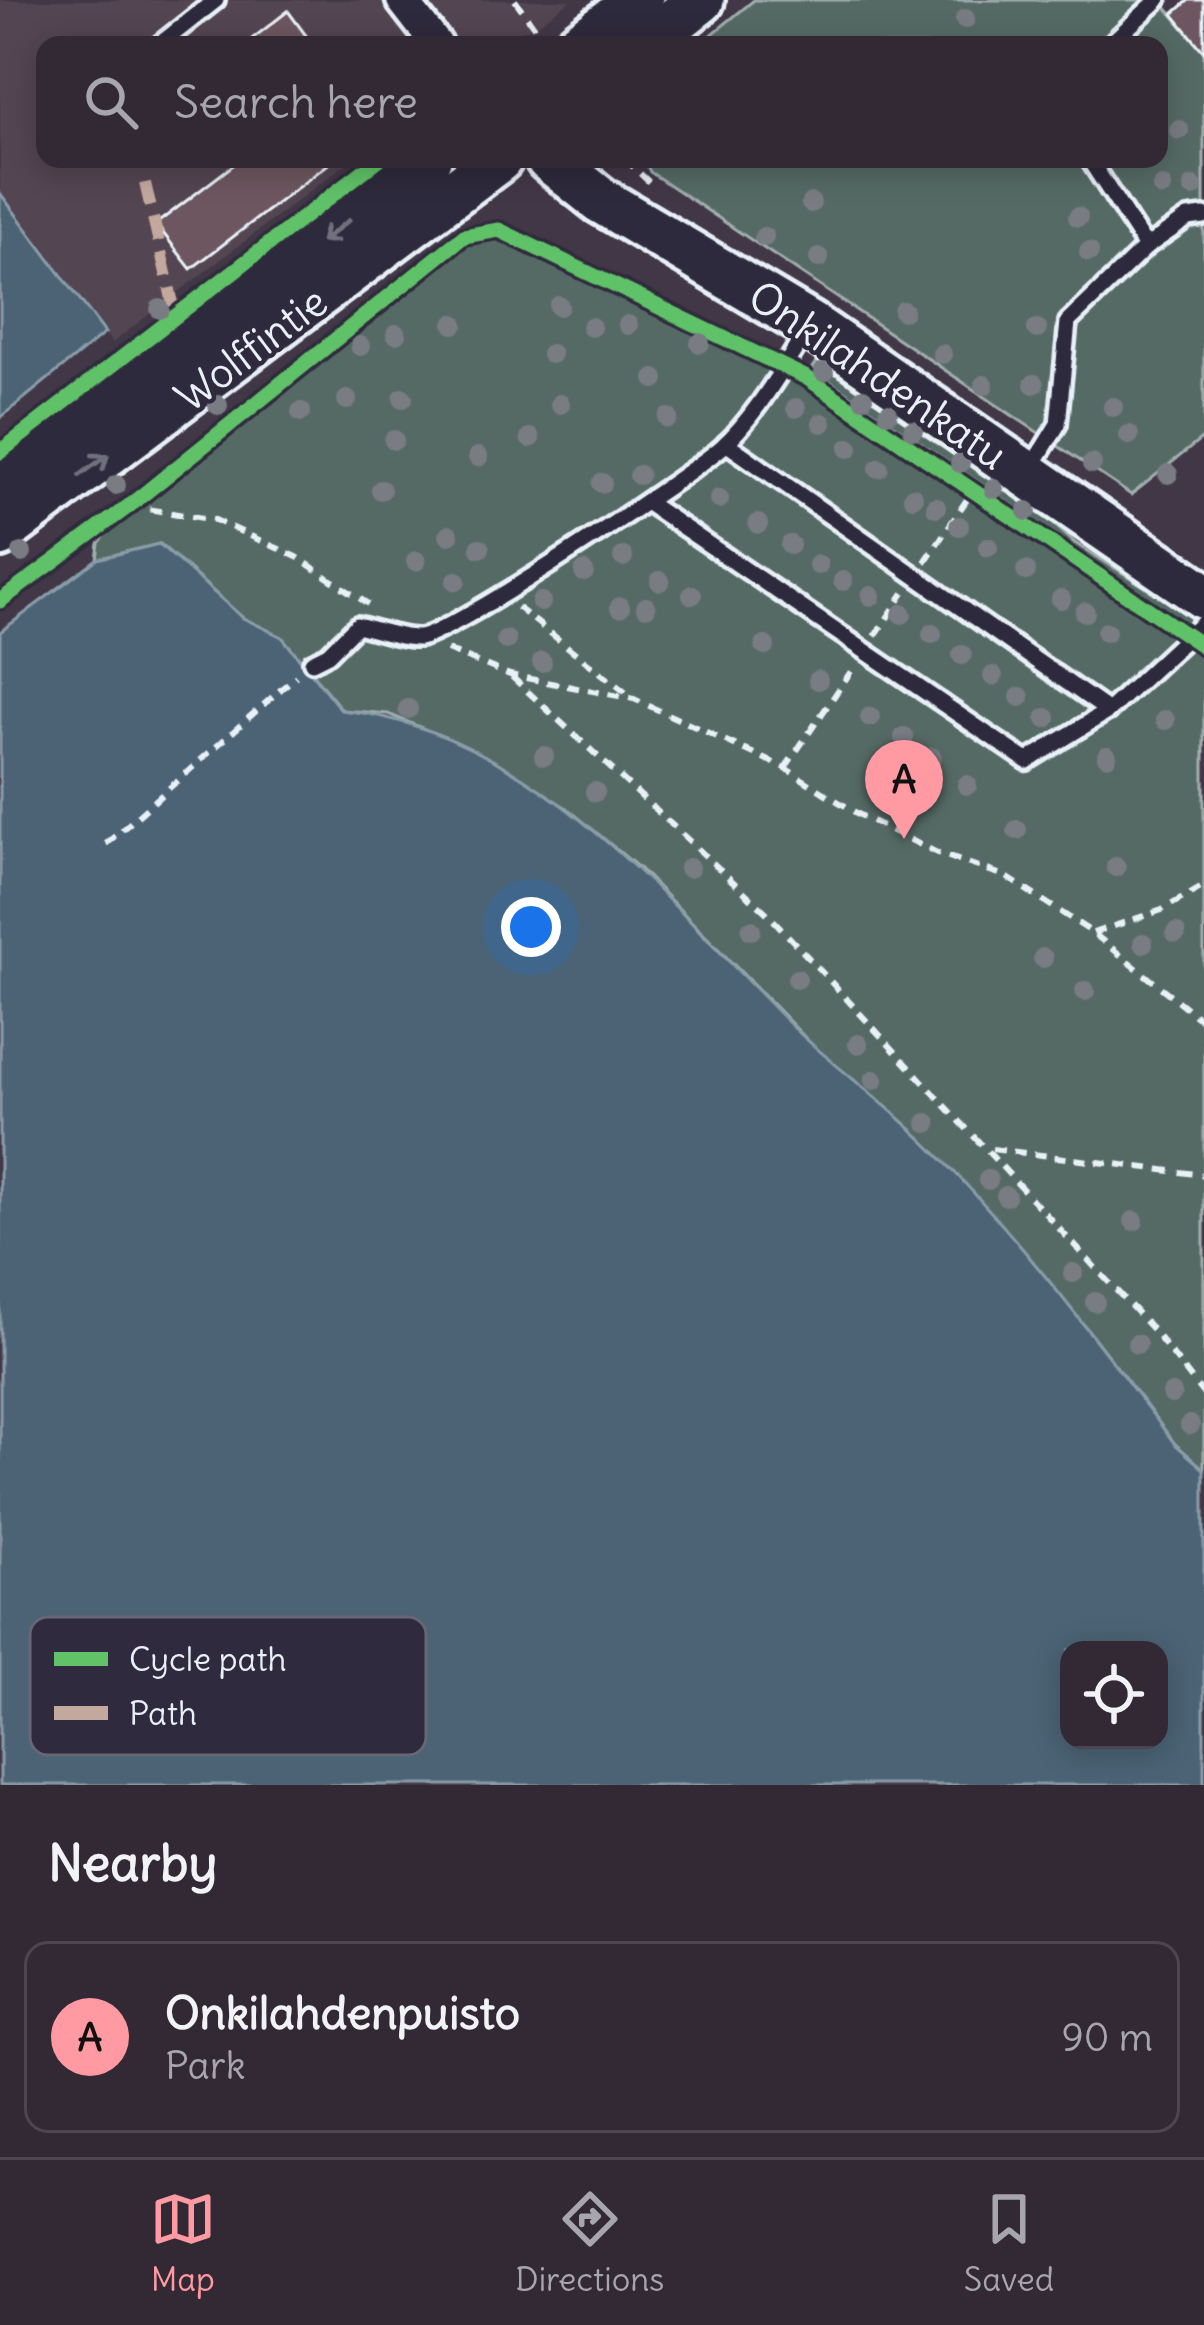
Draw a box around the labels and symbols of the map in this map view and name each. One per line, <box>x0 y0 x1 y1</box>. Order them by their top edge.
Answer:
one-way arrow <box>320 217 352 244</box>
street label: Onkilahdenkatu <box>739 269 1017 481</box>
street label: Wolffintie <box>165 275 337 423</box>
one-way arrow <box>77 452 110 478</box>
pin: A <box>865 740 943 839</box>
your location <box>501 897 561 957</box>
legend <box>30 1617 426 1755</box>
text: Cycle path <box>129 1638 287 1680</box>
text: Path <box>129 1692 197 1734</box>

